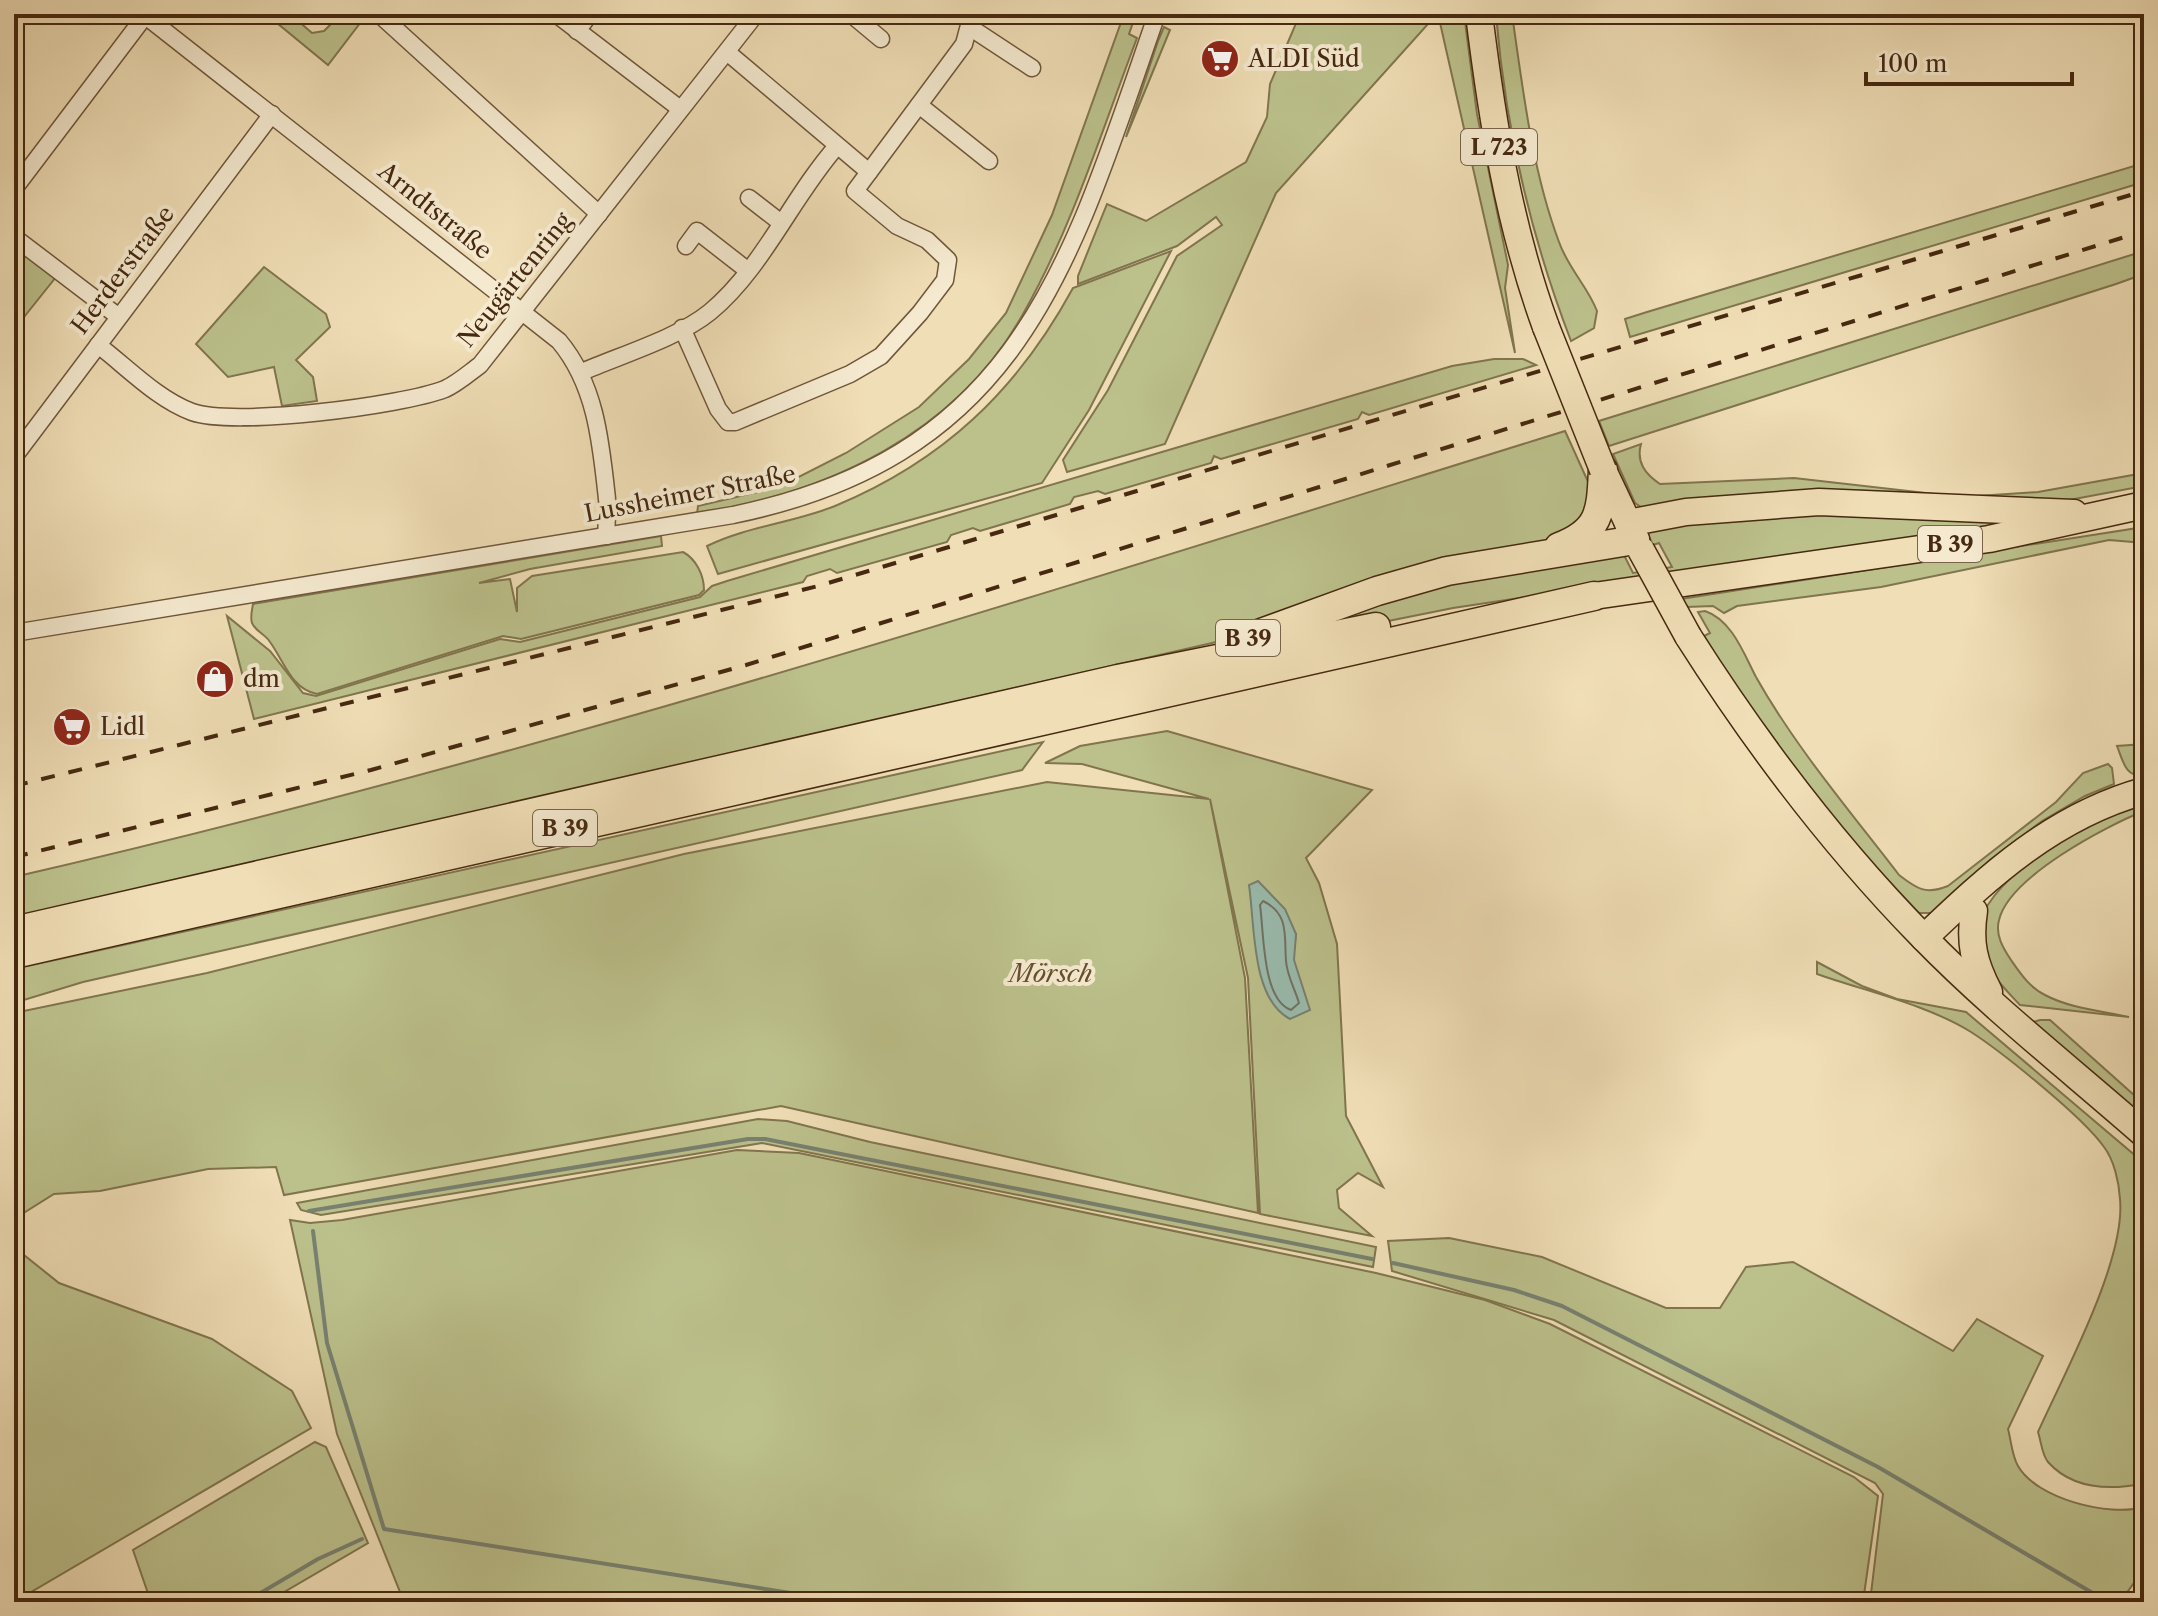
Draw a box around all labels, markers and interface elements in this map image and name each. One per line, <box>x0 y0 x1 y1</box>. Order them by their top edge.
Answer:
scale bar <box>1866 36 2072 86</box>
supermarket icon: ALDI Süd <box>1199 38 1241 80</box>
place label: ALDI Süd <box>1247 44 1360 73</box>
text: 100 m <box>1878 49 1947 78</box>
road number: L 723 <box>1461 129 1537 165</box>
street label: Arndtstraße <box>372 155 498 265</box>
street label: Herderstraße <box>65 200 180 340</box>
street label: Neugärtenring <box>451 206 578 353</box>
street label: Lussheimer Straße <box>582 459 798 528</box>
road number: B 39 <box>1918 526 1982 562</box>
road number: B 39 <box>1216 620 1280 656</box>
shop icon: dm <box>194 658 236 700</box>
place label: dm <box>243 664 280 693</box>
supermarket icon: Lidl <box>51 706 93 748</box>
place label: Lidl <box>100 712 145 741</box>
road number: B 39 <box>533 810 597 846</box>
park label: Mörsch <box>1007 959 1092 988</box>

